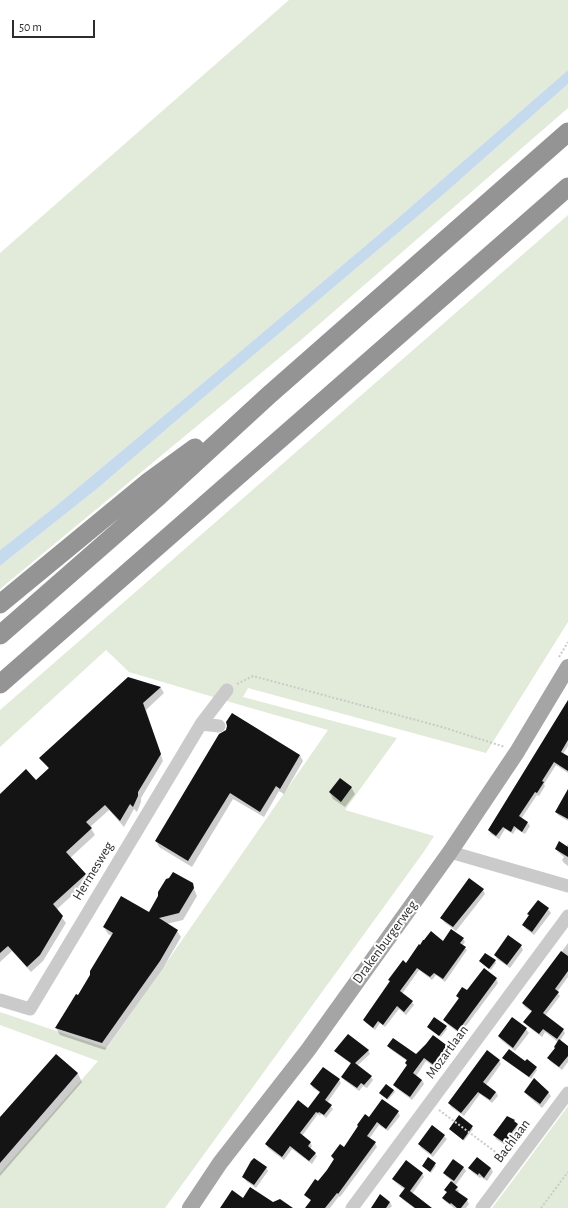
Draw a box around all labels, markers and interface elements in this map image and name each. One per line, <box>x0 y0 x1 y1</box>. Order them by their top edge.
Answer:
scale bar <box>14 12 97 38</box>
text: 50 m <box>19 21 42 33</box>
street label: Hermesweg <box>69 839 117 903</box>
street label: Drakenburgerweg <box>349 897 421 987</box>
street label: Mozartlaan <box>422 1022 472 1082</box>
street label: Bachlaan <box>490 1116 534 1166</box>

